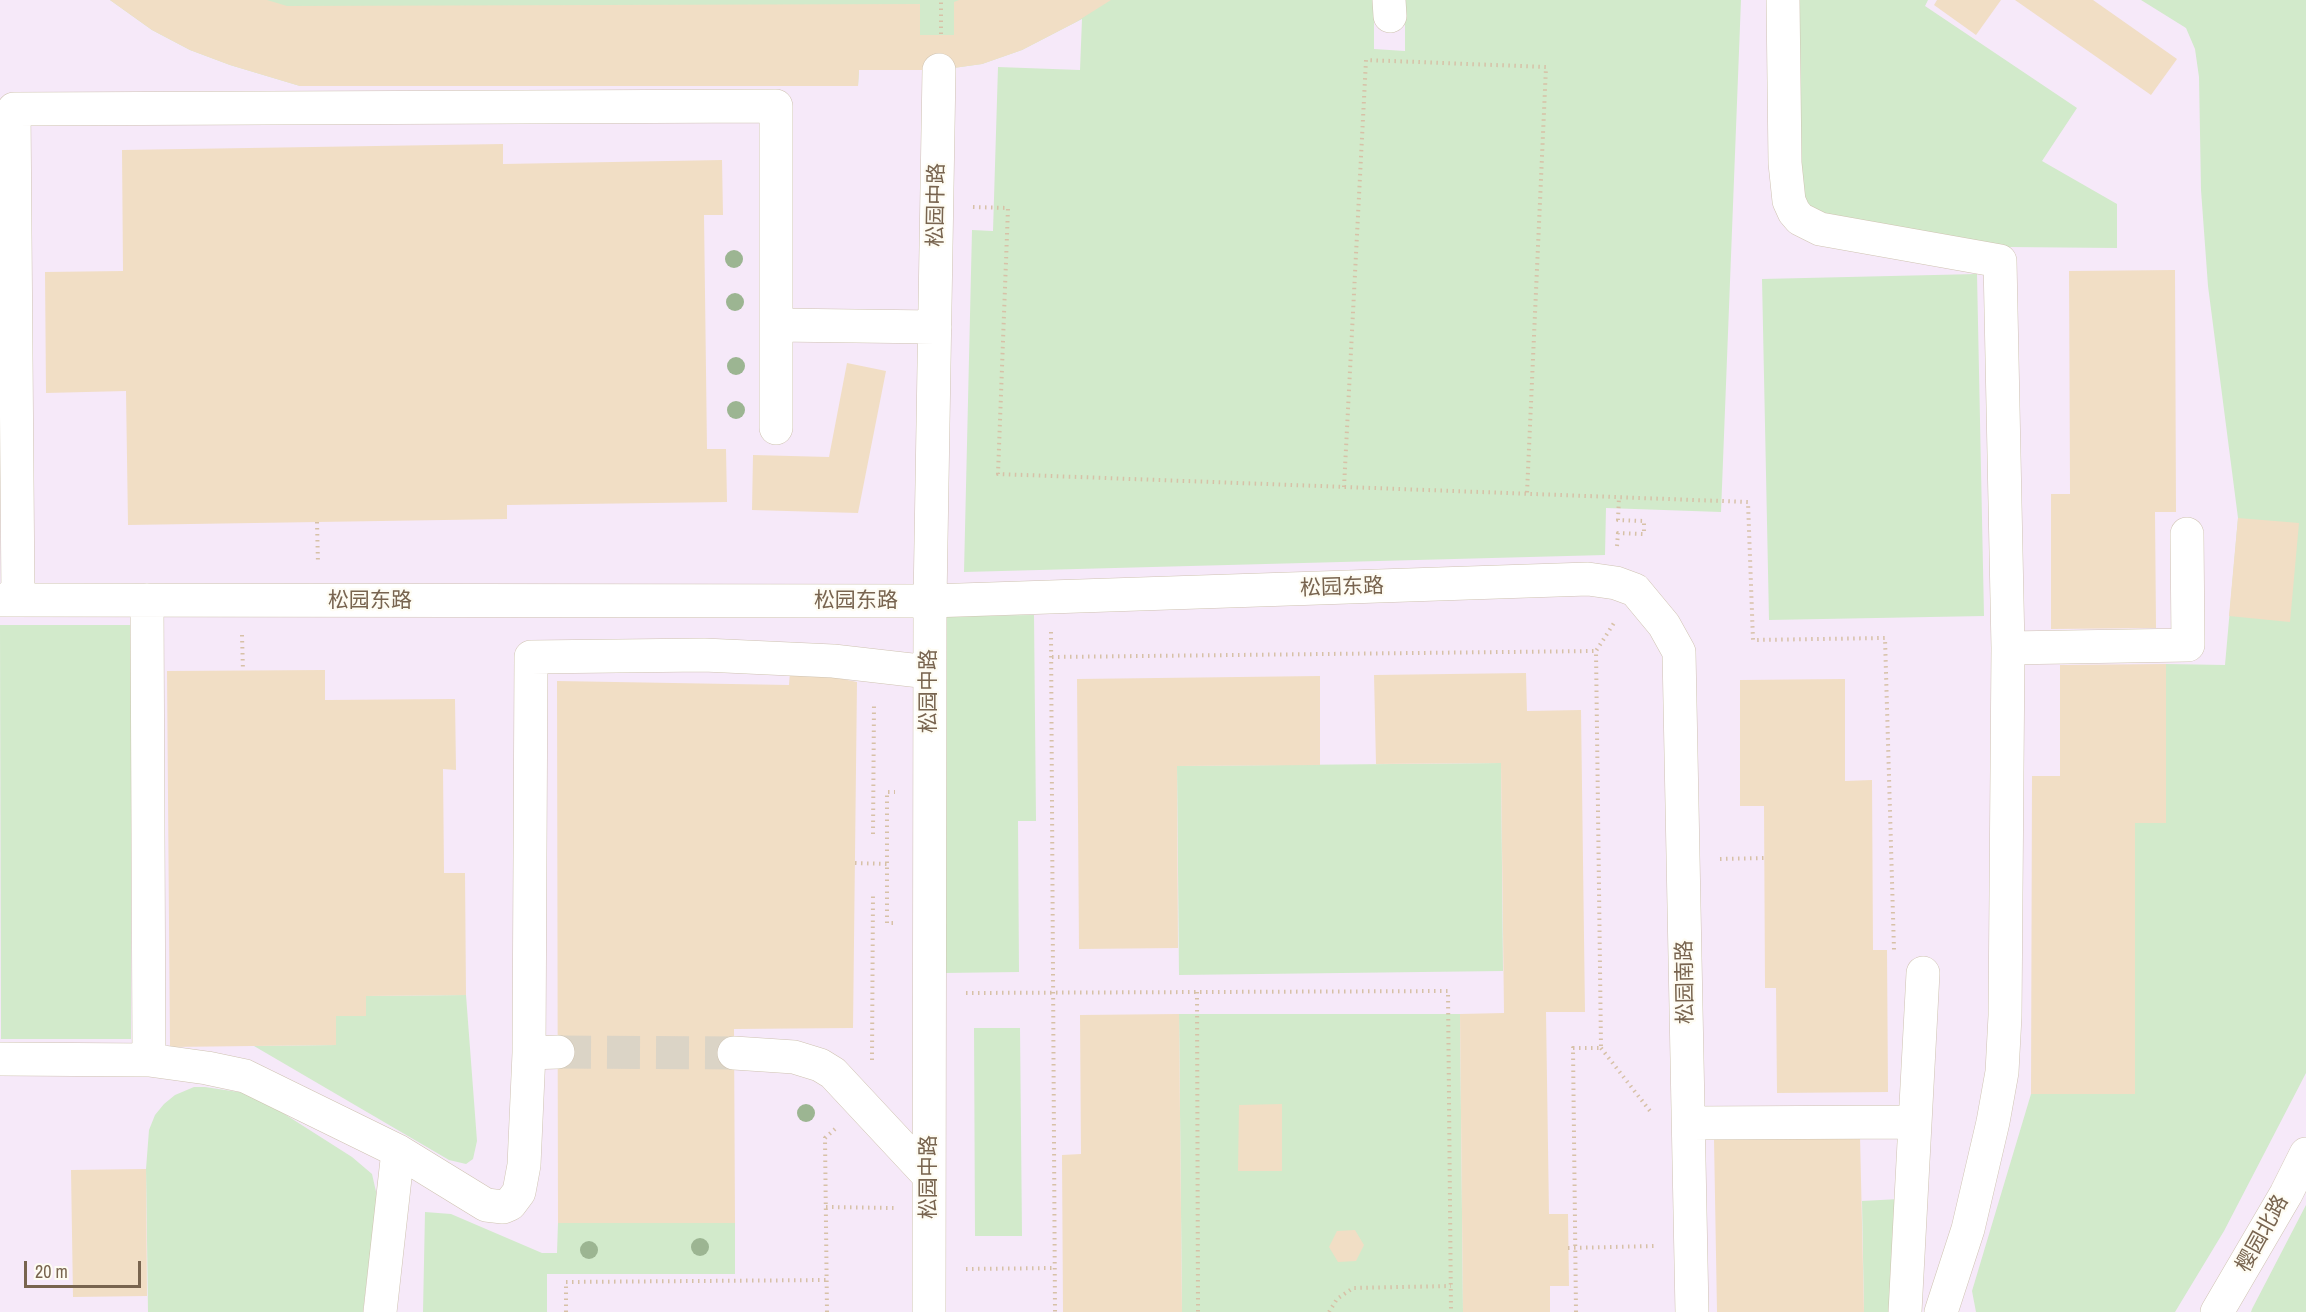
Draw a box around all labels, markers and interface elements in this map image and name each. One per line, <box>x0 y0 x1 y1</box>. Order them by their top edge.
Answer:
street label: 松园中路 <box>924 163 950 247</box>
street label: 松园东路 <box>1300 574 1384 602</box>
street label: 松园东路 <box>328 588 412 614</box>
street label: 松园东路 <box>814 588 898 614</box>
street label: 松园中路 <box>916 649 942 733</box>
street label: 松园南路 <box>1673 940 1699 1024</box>
street label: 松园中路 <box>916 1135 942 1219</box>
street label: 樱园北路 <box>2232 1191 2294 1277</box>
scale bar <box>27 1249 144 1287</box>
text: 20 m <box>35 1259 68 1284</box>

